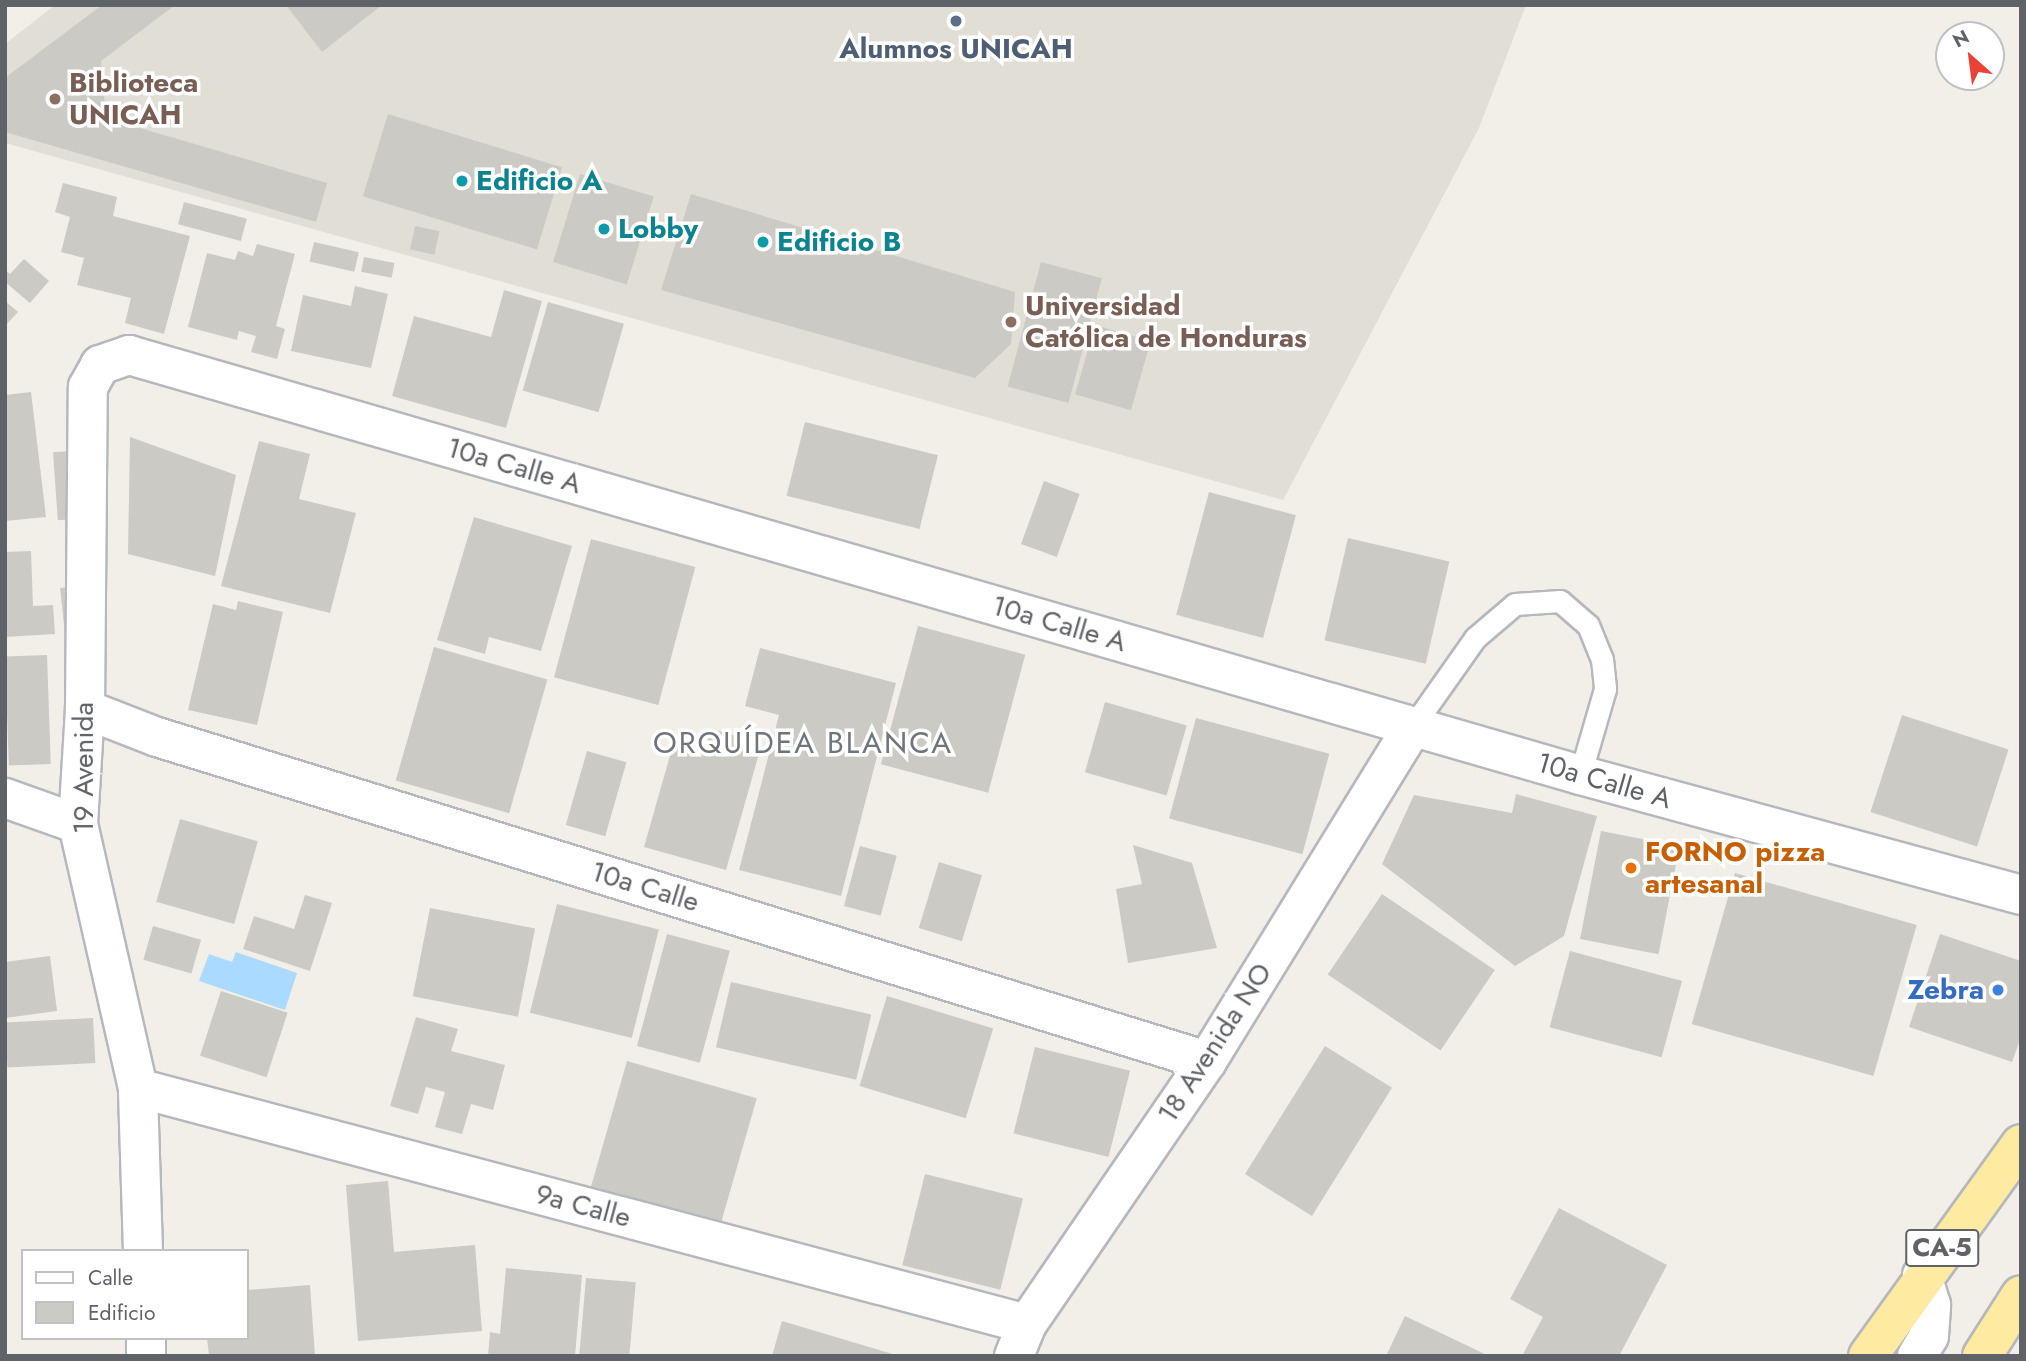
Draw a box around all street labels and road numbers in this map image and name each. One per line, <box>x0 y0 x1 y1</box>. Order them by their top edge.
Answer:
street label: 10a Calle A <box>443 431 585 501</box>
street label: 10a Calle A <box>988 589 1130 659</box>
street label: 19 Avenida <box>67 702 101 834</box>
street label: 10a Calle A <box>1533 746 1675 816</box>
street label: 10a Calle <box>587 855 703 919</box>
street label: 18 Avenida NO <box>1151 957 1279 1129</box>
street label: 9a Calle <box>532 1177 634 1235</box>
road number: CA-5 <box>1905 1226 1979 1270</box>

